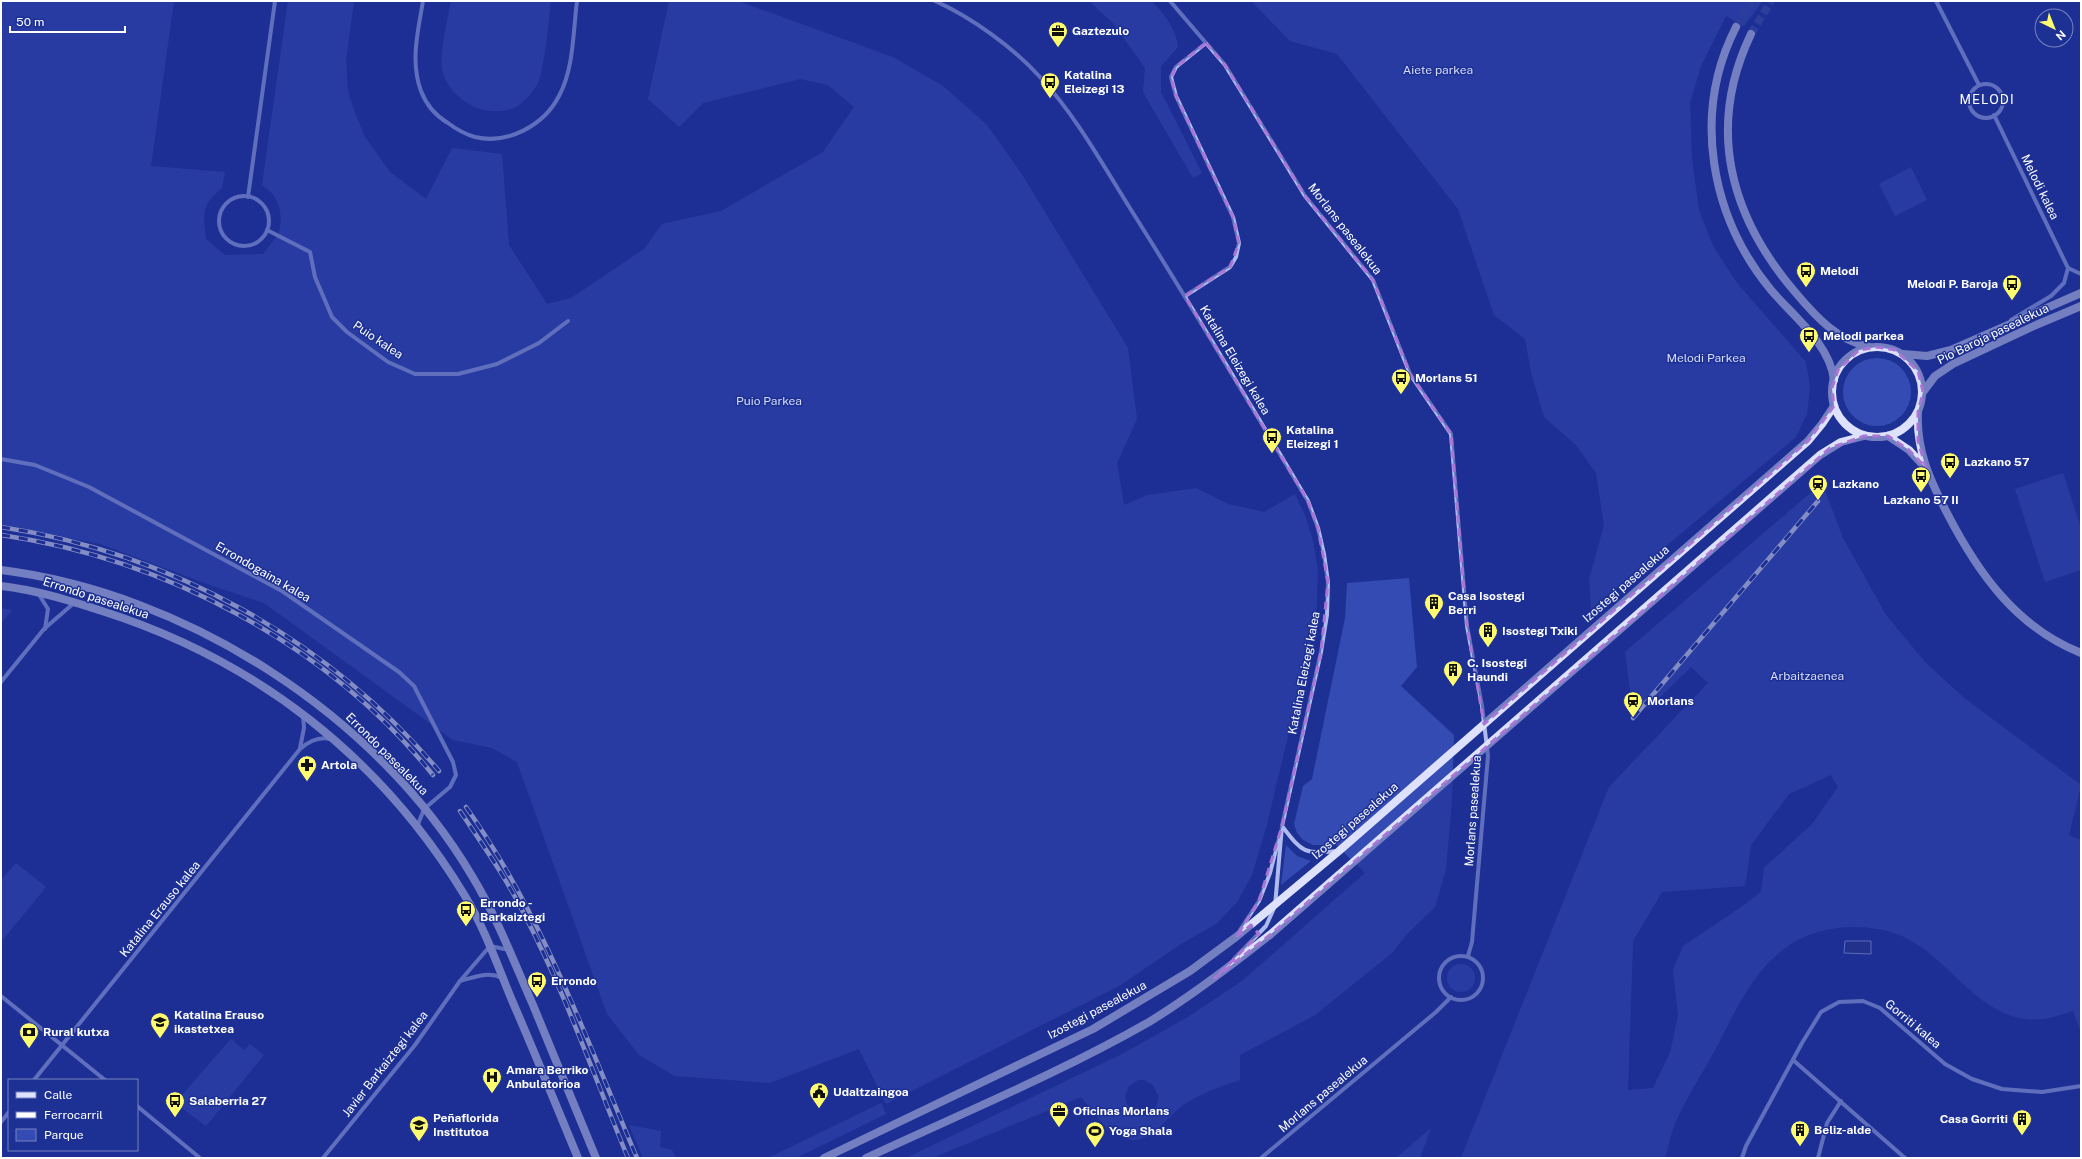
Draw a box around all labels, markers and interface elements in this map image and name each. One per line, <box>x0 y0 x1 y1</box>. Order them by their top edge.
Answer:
scale bar <box>10 8 125 34</box>
north arrow <box>2034 8 2074 48</box>
text: 50 m <box>16 15 44 29</box>
office icon: Gaztezulo <box>1047 20 1069 48</box>
place label: Gaztezulo <box>1072 24 1129 38</box>
text: N <box>2054 28 2068 43</box>
park label: Aiete parkea <box>1403 63 1473 77</box>
place label: Katalina Eleizegi 13 <box>1064 68 1125 96</box>
bus stop icon: Katalina Eleizegi 13 <box>1039 71 1061 99</box>
district label: MELODI <box>1959 92 2015 107</box>
street label: Melodi kalea <box>2018 152 2062 222</box>
street label: Morlans pasealekua <box>1305 181 1385 277</box>
bus stop icon: Melodi <box>1795 260 1817 288</box>
place label: Melodi <box>1820 264 1859 278</box>
bus stop icon: Melodi P. Baroja <box>2001 273 2023 301</box>
place label: Melodi P. Baroja <box>1907 277 1998 291</box>
street label: Pio Baroja pasealekua <box>1935 301 2051 367</box>
street label: Katalina Eleizegi kalea <box>1197 303 1273 417</box>
street label: Puio kalea <box>350 318 406 362</box>
bus stop icon: Melodi parkea <box>1798 325 1820 353</box>
place label: Melodi parkea <box>1823 329 1904 343</box>
park label: Melodi Parkea <box>1666 351 1746 365</box>
bus stop icon: Morlans 51 <box>1390 367 1412 395</box>
place label: Morlans 51 <box>1415 371 1478 385</box>
park label: Puio Parkea <box>736 394 802 408</box>
place label: Katalina Eleizegi 1 <box>1286 423 1339 451</box>
bus stop icon: Katalina Eleizegi 1 <box>1261 426 1283 454</box>
bus stop icon: Lazkano 57 <box>1939 451 1961 479</box>
place label: Lazkano 57 <box>1964 455 2029 469</box>
bus stop icon: Lazkano 57 II <box>1910 465 1932 493</box>
station icon: Lazkano <box>1807 473 1829 501</box>
place label: Lazkano <box>1832 477 1879 491</box>
place label: Lazkano 57 II <box>1883 493 1959 507</box>
street label: Errondogaina kalea <box>213 539 313 605</box>
street label: Izostegi pasealekua <box>1580 543 1672 625</box>
street label: Errondo pasealekua <box>41 574 151 622</box>
place label: Casa Isostegi Berri <box>1448 589 1525 617</box>
building icon: Casa Isostegi Berri <box>1423 592 1445 620</box>
street label: Katalina Eleizegi kalea <box>1285 610 1323 736</box>
building icon: Isostegi Txiki <box>1477 620 1499 648</box>
place label: Isostegi Txiki <box>1502 624 1577 638</box>
place label: C. Isostegi Haundi <box>1467 656 1527 684</box>
building icon: C. Isostegi Haundi <box>1442 659 1464 687</box>
park label: Arbaitzaenea <box>1770 669 1844 683</box>
station icon: Morlans <box>1622 690 1644 718</box>
place label: Morlans <box>1647 694 1694 708</box>
street label: Errondo pasealekua <box>343 710 431 798</box>
pharmacy icon: Artola <box>296 754 318 782</box>
street label: Morlans pasealekua <box>1462 755 1484 867</box>
place label: Artola <box>321 758 357 772</box>
street label: Izostegi pasealekua <box>1309 780 1401 862</box>
street label: Katalina Erauso kalea <box>117 858 203 960</box>
place label: Errondo - Barkaiztegi <box>480 896 545 924</box>
bus stop icon: Errondo - Barkaiztegi <box>455 899 477 927</box>
bus stop icon: Errondo <box>526 970 548 998</box>
place label: Errondo <box>551 974 597 988</box>
street label: Izostegi pasealekua <box>1045 978 1149 1042</box>
street label: Gorriti kalea <box>1882 997 1944 1051</box>
place label: Katalina Erauso ikastetxea <box>174 1008 264 1036</box>
street label: Javier Barkaiztegi kalea <box>339 1008 431 1120</box>
school or university icon: Katalina Erauso ikastetxea <box>149 1011 171 1039</box>
bank icon: Rural kutxa <box>18 1021 40 1049</box>
place label: Rural kutxa <box>43 1025 110 1039</box>
street label: Morlans pasealekua <box>1276 1053 1370 1135</box>
place label: Amara Berriko Anbulatorioa <box>506 1063 589 1091</box>
hospital icon: Amara Berriko Anbulatorioa <box>481 1066 503 1094</box>
legend <box>8 1079 138 1151</box>
public building icon: Udaltzaingoa <box>808 1081 830 1109</box>
place label: Udaltzaingoa <box>833 1085 909 1099</box>
text: Calle <box>44 1088 73 1102</box>
bus stop icon: Salaberria 27 <box>164 1090 186 1118</box>
place label: Salaberria 27 <box>189 1094 267 1108</box>
office icon: Oficinas Morlans <box>1048 1100 1070 1128</box>
place label: Oficinas Morlans <box>1073 1104 1169 1118</box>
text: Ferrocarril <box>44 1108 103 1122</box>
building icon: Casa Gorriti <box>2011 1108 2033 1136</box>
place label: Peñaflorida Institutoa <box>433 1111 499 1139</box>
place label: Casa Gorriti <box>1940 1112 2008 1126</box>
school or university icon: Peñaflorida Institutoa <box>408 1114 430 1142</box>
building icon: Beliz-alde <box>1789 1119 1811 1147</box>
sports icon: Yoga Shala <box>1084 1120 1106 1148</box>
place label: Beliz-alde <box>1814 1123 1871 1137</box>
place label: Yoga Shala <box>1109 1124 1173 1138</box>
text: Parque <box>44 1128 84 1142</box>

